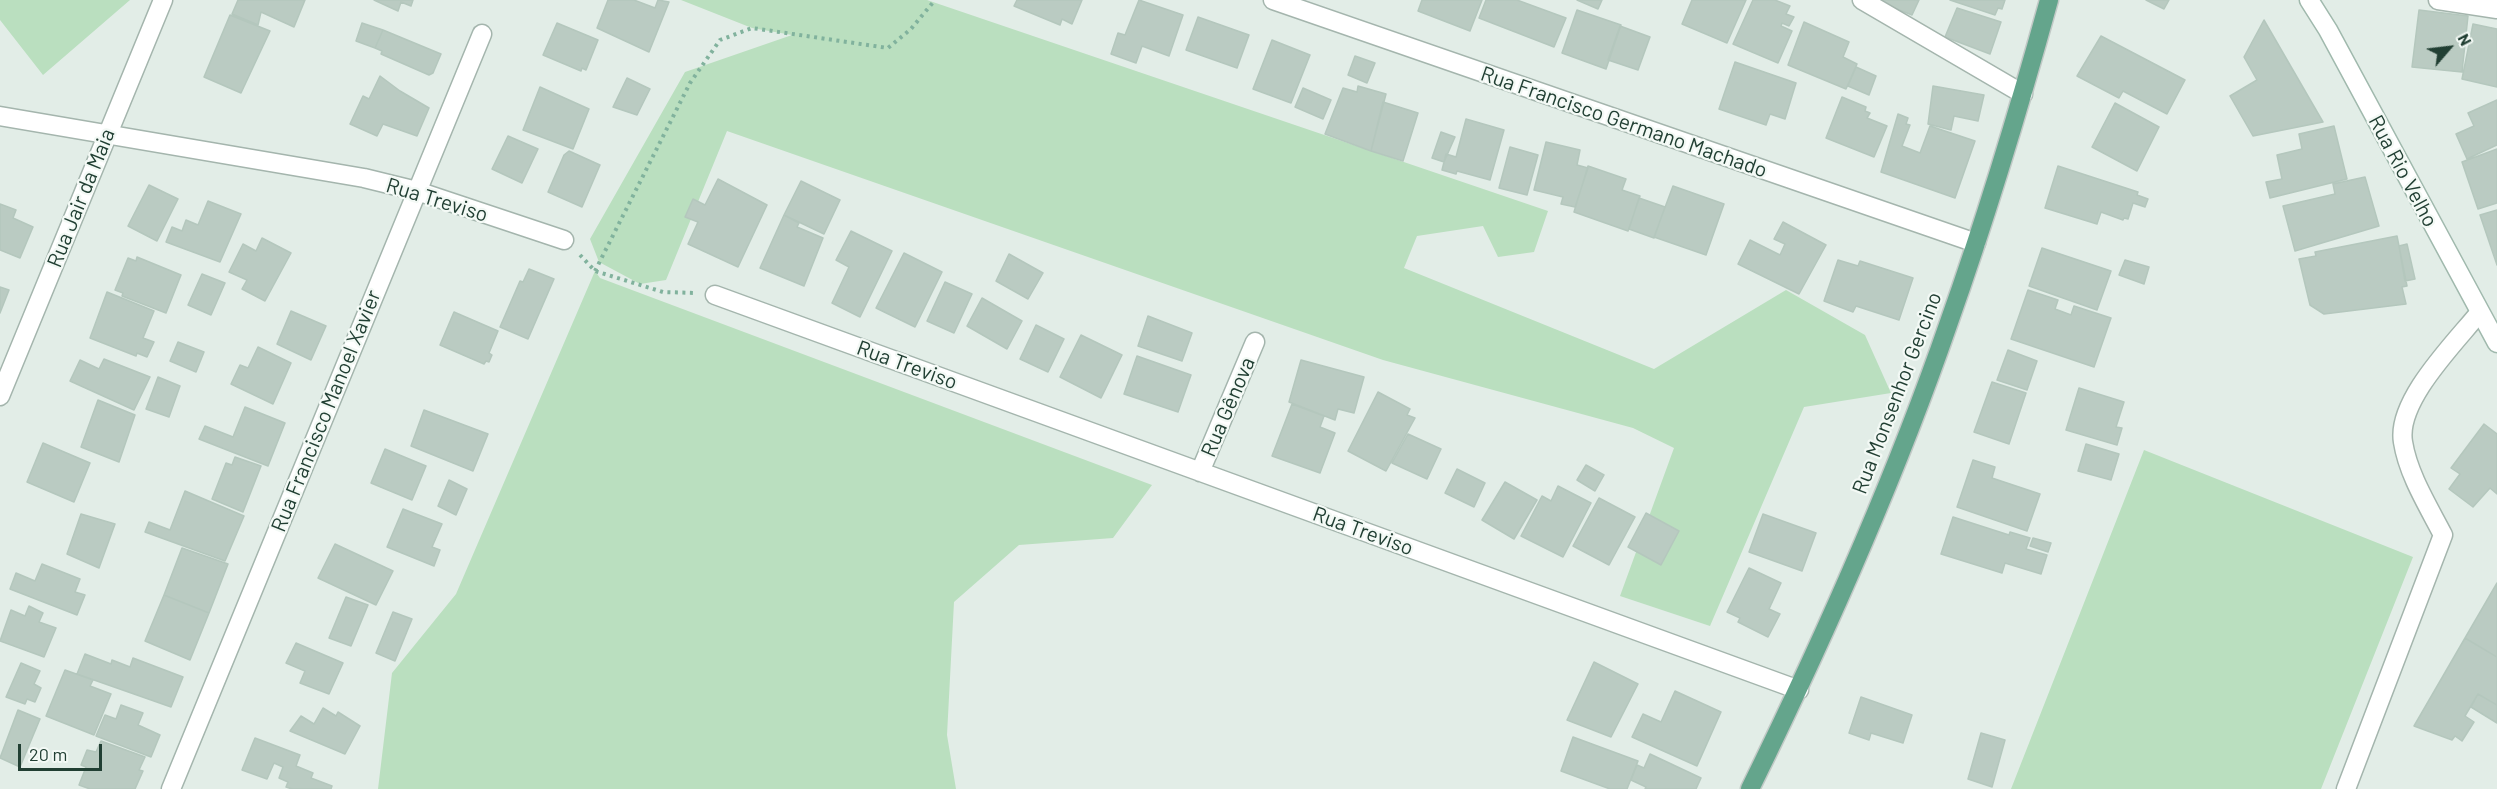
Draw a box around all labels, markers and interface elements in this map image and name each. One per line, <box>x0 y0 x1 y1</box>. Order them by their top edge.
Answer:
north arrow <box>2419 18 2479 78</box>
text: N <box>2454 30 2476 48</box>
street label: Rua Francisco Germano Machado <box>1477 61 1771 183</box>
street label: Rua Rio Velho <box>2363 111 2443 231</box>
street label: Rua Jair da Maia <box>42 125 120 271</box>
street label: Rua Treviso <box>383 173 491 227</box>
street label: Rua Francisco Manoel Xavier <box>266 286 386 536</box>
street label: Rua Monsenhor Gercino <box>1847 288 1947 498</box>
street label: Rua Treviso <box>853 335 961 395</box>
street label: Rua Gênova <box>1196 353 1260 461</box>
street label: Rua Treviso <box>1309 501 1417 561</box>
scale bar <box>21 732 105 770</box>
text: 20 m <box>29 743 67 765</box>

